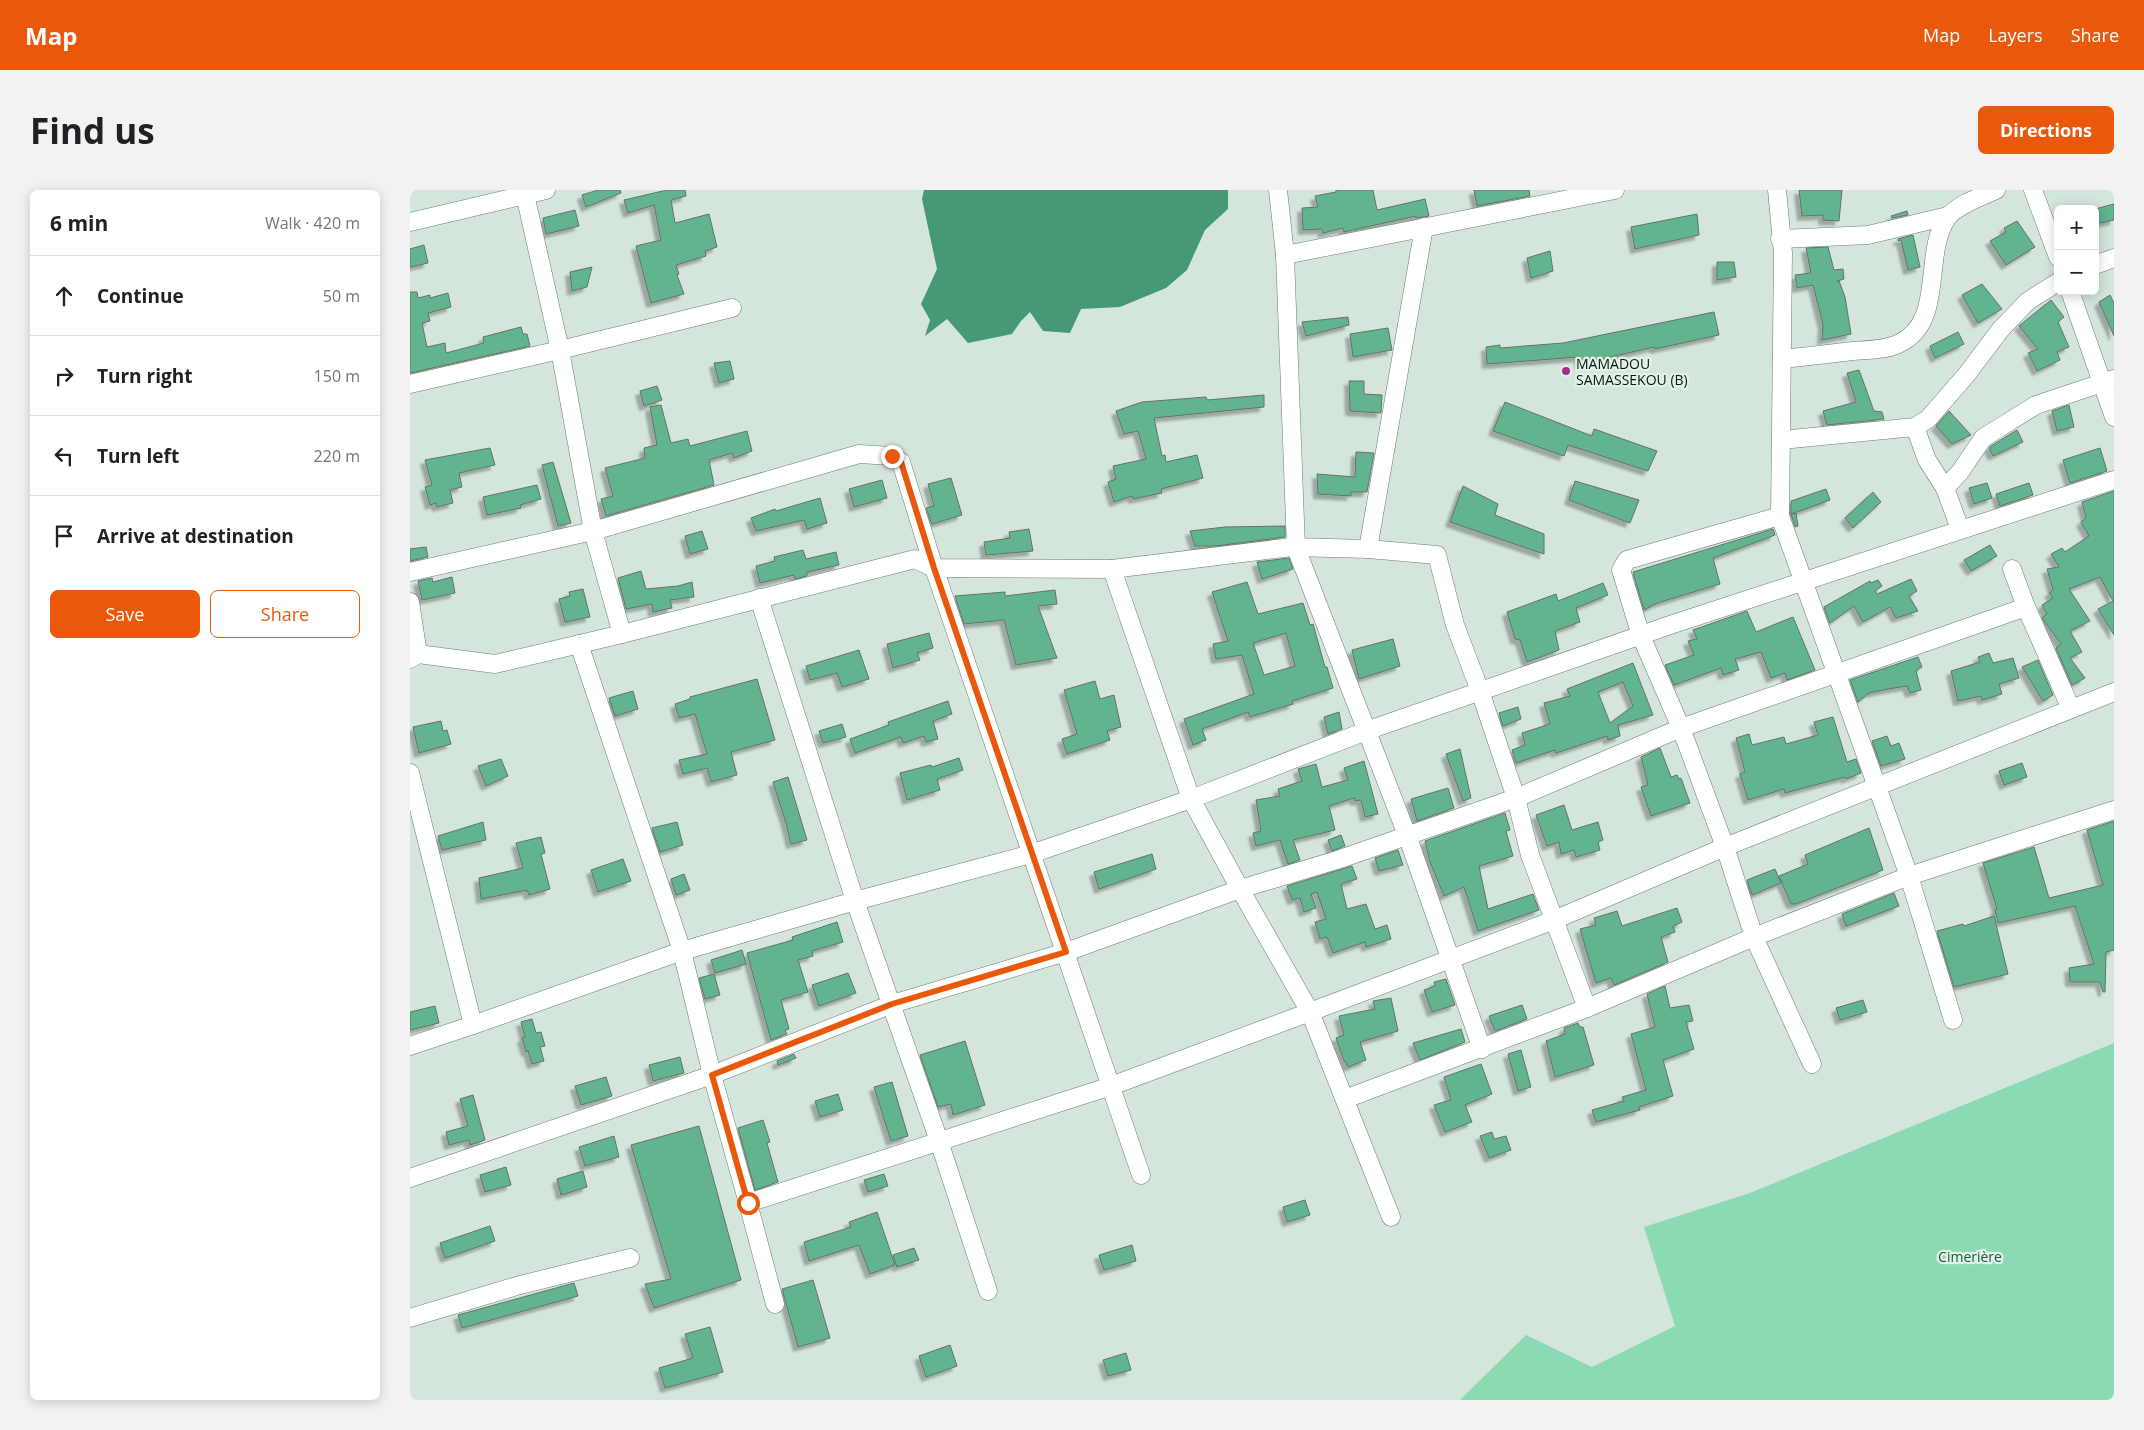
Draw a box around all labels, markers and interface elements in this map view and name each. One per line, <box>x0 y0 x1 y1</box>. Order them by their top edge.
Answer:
text: Map <box>25 19 77 52</box>
text: Map <box>1923 23 1960 47</box>
text: Layers <box>1988 23 2043 47</box>
text: Share <box>2071 23 2119 47</box>
button: Directions <box>1978 106 2114 154</box>
text: Find us <box>30 107 155 154</box>
map controls <box>2054 205 2099 295</box>
button: + <box>2054 205 2099 250</box>
text: 6 min <box>50 209 108 237</box>
text: Walk · 420 m <box>265 212 360 234</box>
button: − <box>2054 250 2099 295</box>
icon: ahead <box>50 282 78 310</box>
text: Continue <box>97 283 184 309</box>
text: 50 m <box>323 285 360 307</box>
place label: MAMADOU SAMASSEKOU (B) <box>1576 354 1688 389</box>
icon: right <box>50 362 78 390</box>
text: Turn right <box>97 363 192 389</box>
text: 150 m <box>314 365 360 387</box>
marker: MAMADOU SAMASSEKOU (B) <box>1560 365 1572 377</box>
icon: left <box>50 442 78 470</box>
text: Turn left <box>97 443 179 469</box>
text: 220 m <box>314 445 360 467</box>
route end <box>881 445 904 468</box>
icon: arrive <box>50 522 78 550</box>
text: Arrive at destination <box>97 523 294 549</box>
button: Save <box>50 590 200 638</box>
button: Share <box>210 590 360 638</box>
route start <box>737 1192 760 1215</box>
park label: Cimerière <box>1938 1247 2002 1266</box>

